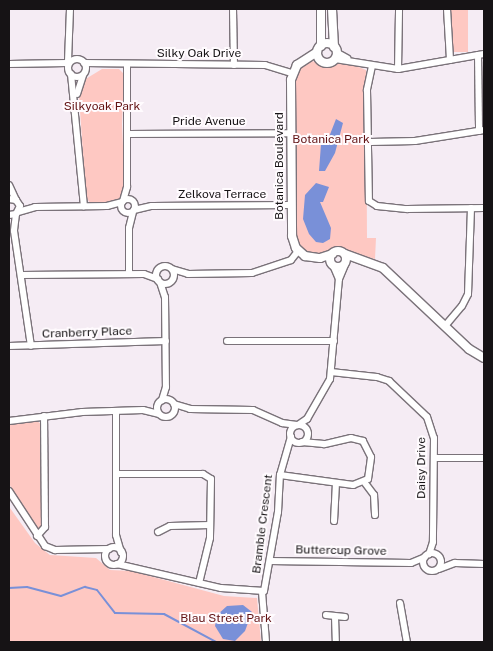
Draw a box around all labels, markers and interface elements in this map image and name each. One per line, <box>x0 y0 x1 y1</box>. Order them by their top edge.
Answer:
street label: Silky Oak Drive <box>157 47 241 61</box>
park label: Silkyoak Park <box>64 100 140 114</box>
street label: Botanica Boulevard <box>273 112 287 220</box>
street label: Pride Avenue <box>172 115 246 129</box>
park label: Botanica Park <box>292 133 370 147</box>
street label: Zelkova Terrace <box>178 188 266 202</box>
street label: Cranberry Place <box>42 324 132 342</box>
street label: Daisy Drive <box>415 437 429 499</box>
street label: Bramble Crescent <box>250 473 276 575</box>
street label: Buttercup Grove <box>295 543 387 559</box>
park label: Blau Street Park <box>180 612 272 626</box>

